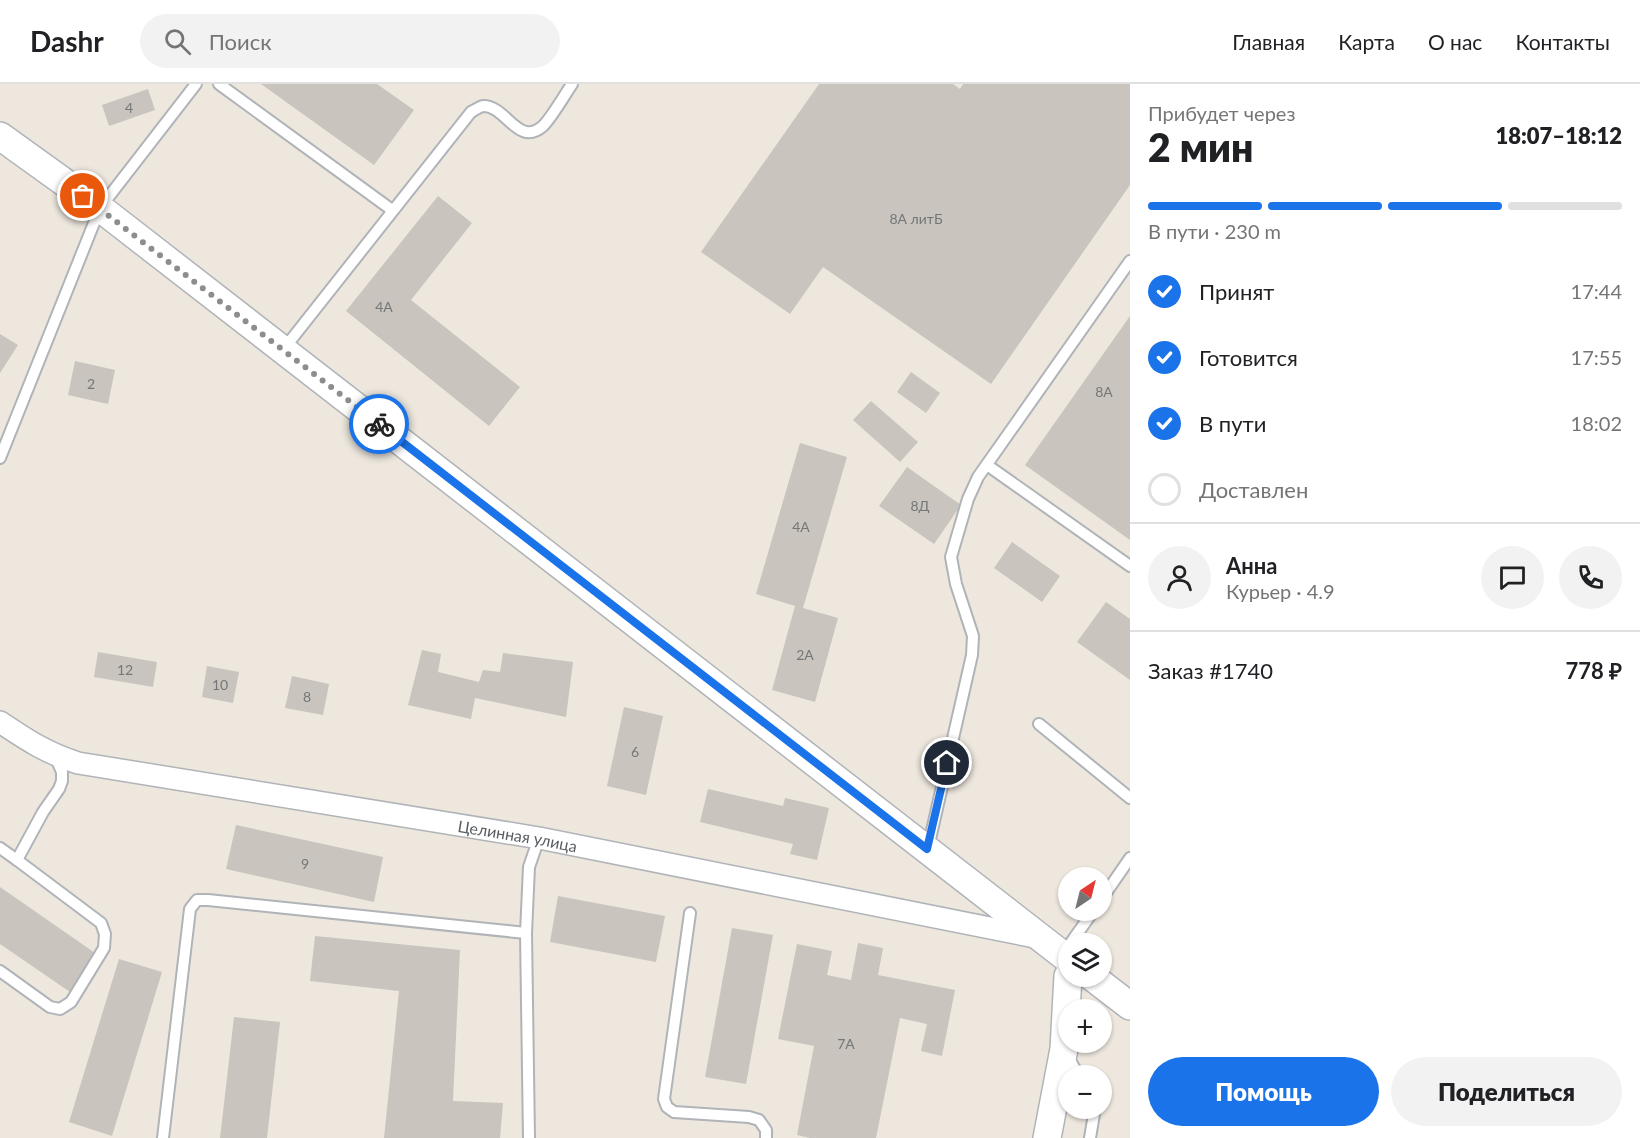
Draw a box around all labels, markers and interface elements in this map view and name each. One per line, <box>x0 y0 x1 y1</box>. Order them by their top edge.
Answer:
search box <box>140 14 560 68</box>
text: Dashr <box>30 24 104 58</box>
icon: search <box>161 25 194 58</box>
text: Поиск <box>209 28 272 55</box>
text: Главная <box>1232 29 1305 54</box>
text: Карта <box>1338 29 1395 54</box>
text: О нас <box>1428 29 1482 54</box>
text: Контакты <box>1515 29 1610 54</box>
house number: 4 <box>125 99 133 116</box>
text: Прибудет через <box>1148 101 1295 125</box>
text: 18:07–18:12 <box>1496 122 1622 149</box>
text: 2 мин <box>1148 124 1253 170</box>
pin <box>57 170 108 221</box>
icon: bag <box>66 179 99 212</box>
house number: 8А литБ <box>889 210 943 227</box>
text: В пути · 230 m <box>1148 219 1281 243</box>
icon: check <box>1148 275 1181 308</box>
text: Принят <box>1199 278 1274 305</box>
text: 17:44 <box>1571 279 1622 303</box>
house number: 4А <box>375 298 393 315</box>
icon: check <box>1148 341 1181 374</box>
text: Готовится <box>1199 344 1298 371</box>
text: 17:55 <box>1571 345 1622 369</box>
house number: 2 <box>87 375 95 392</box>
house number: 8А <box>1095 383 1113 400</box>
courier <box>349 394 409 454</box>
icon: check <box>1148 407 1181 440</box>
icon: bike <box>363 408 396 441</box>
text: В пути <box>1199 410 1266 437</box>
text: 18:02 <box>1571 411 1622 435</box>
text: Доставлен <box>1199 476 1308 503</box>
house number: 8Д <box>910 497 930 514</box>
house number: 4А <box>792 518 810 535</box>
button: person <box>1148 546 1211 609</box>
button: chat <box>1481 546 1544 609</box>
button: phone <box>1559 546 1622 609</box>
text: Анна <box>1226 552 1277 579</box>
text: Курьер · 4.9 <box>1226 579 1335 603</box>
house number: 2А <box>796 646 814 663</box>
text: Заказ #1740 <box>1148 657 1273 684</box>
text: 778 ₽ <box>1566 657 1622 684</box>
house number: 12 <box>117 661 133 678</box>
house number: 10 <box>212 676 228 693</box>
house number: 8 <box>303 688 311 705</box>
pin <box>921 737 972 788</box>
house number: 6 <box>631 743 639 760</box>
icon: home <box>930 746 963 779</box>
street label: Целинная улица <box>457 815 579 855</box>
house number: 9 <box>301 855 309 872</box>
north arrow <box>1058 867 1112 921</box>
map controls <box>1058 867 1112 1119</box>
button: layers <box>1058 933 1112 987</box>
button: + <box>1058 999 1112 1053</box>
house number: 7А <box>837 1035 855 1052</box>
button: Помощь <box>1148 1057 1379 1126</box>
button: Поделиться <box>1391 1057 1622 1126</box>
button: − <box>1058 1065 1112 1119</box>

